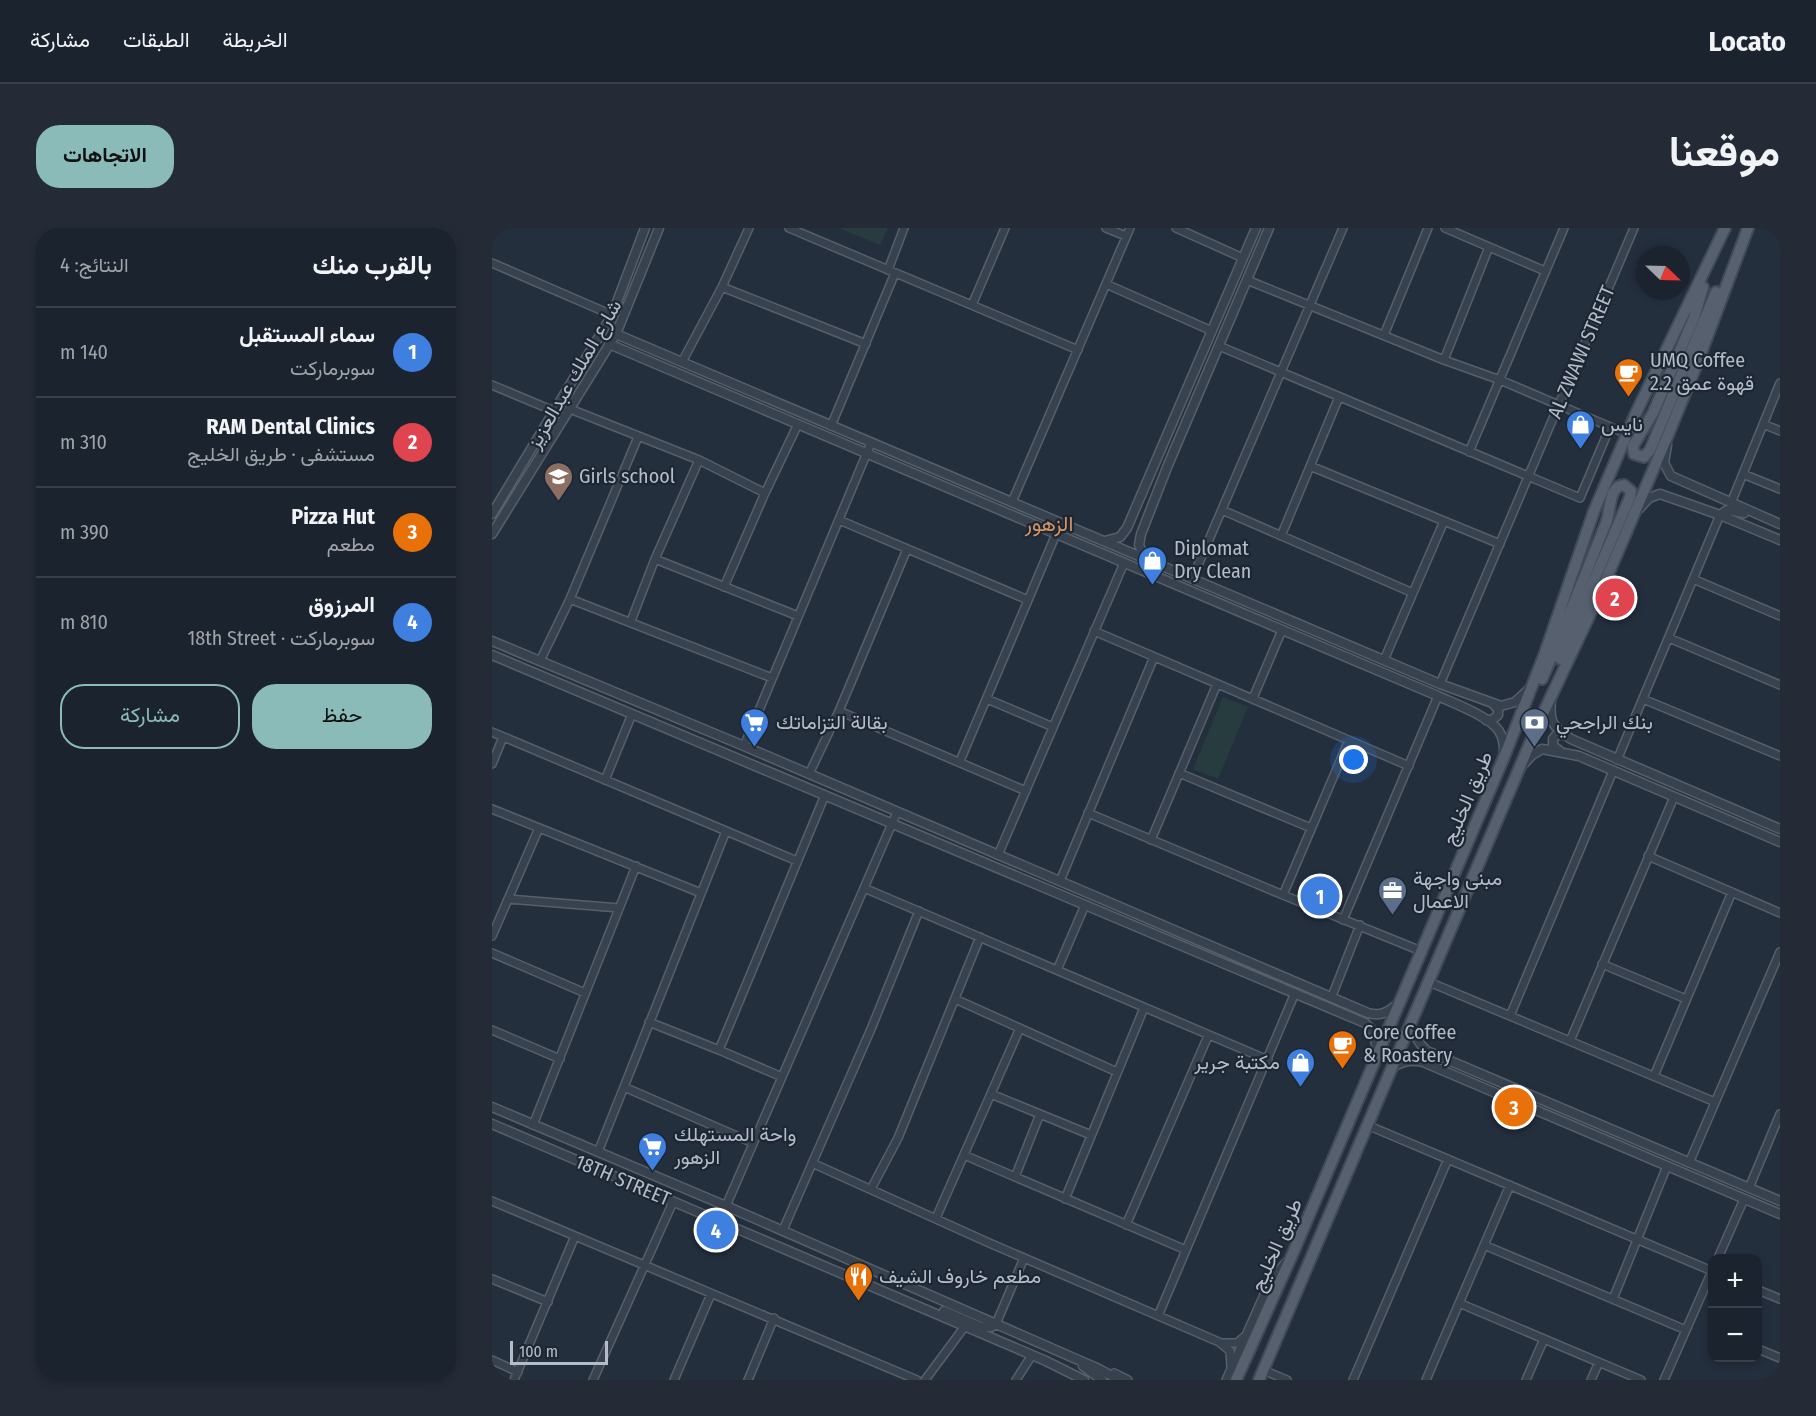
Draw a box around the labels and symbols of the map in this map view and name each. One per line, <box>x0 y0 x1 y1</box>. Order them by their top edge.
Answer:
north arrow <box>1636 246 1690 300</box>
street label: AL ZWAWI STREET <box>1542 281 1620 422</box>
street label: شارع الملك عبدالعزيز <box>521 295 628 455</box>
place label: UMQ Coffee 2.2 قهوة عمق <box>1650 348 1754 396</box>
cafe icon: UMQ Coffee 2.2 قهوة عمق <box>1613 356 1645 398</box>
shop icon: نايس <box>1564 408 1596 450</box>
place label: نايس <box>1601 412 1643 436</box>
school or university icon: Girls school <box>542 460 574 502</box>
place label: Girls school <box>579 464 675 488</box>
district label: الزهور <box>1024 511 1073 537</box>
place label: Diplomat Dry Clean <box>1174 536 1251 583</box>
shop icon: Diplomat Dry Clean <box>1137 544 1169 586</box>
pin: 2 <box>1596 576 1634 620</box>
supermarket icon: بقالة التزاماتك <box>739 706 771 748</box>
bank icon: بنك الراجحي <box>1519 706 1551 748</box>
place label: بقالة التزاماتك <box>776 710 888 735</box>
place label: بنك الراجحي <box>1556 710 1653 739</box>
your location <box>1339 745 1368 774</box>
street label: طريق الخليج <box>1436 747 1499 849</box>
place label: مبنى واجهة الاعمال <box>1413 866 1502 913</box>
pin: 1 <box>1300 874 1340 918</box>
office icon: مبنى واجهة الاعمال <box>1376 874 1408 916</box>
place label: Core Coffee & Roastery <box>1363 1020 1456 1067</box>
cafe icon: Core Coffee & Roastery <box>1326 1028 1358 1070</box>
shop icon: مكتبة جرير <box>1285 1046 1317 1088</box>
place label: مكتبة جرير <box>1193 1050 1280 1075</box>
pin: 3 <box>1494 1084 1534 1130</box>
place label: واحة المستهلك الزهور <box>673 1122 796 1170</box>
supermarket icon: واحة المستهلك الزهور <box>637 1130 669 1172</box>
street label: 18TH STREET <box>572 1149 675 1211</box>
street label: طريق الخليج <box>1245 1195 1309 1296</box>
pin: 4 <box>696 1208 736 1252</box>
restaurant icon: مطعم خاروف الشيف <box>842 1260 874 1302</box>
place label: مطعم خاروف الشيف <box>879 1264 1041 1289</box>
scale bar <box>510 1338 608 1366</box>

